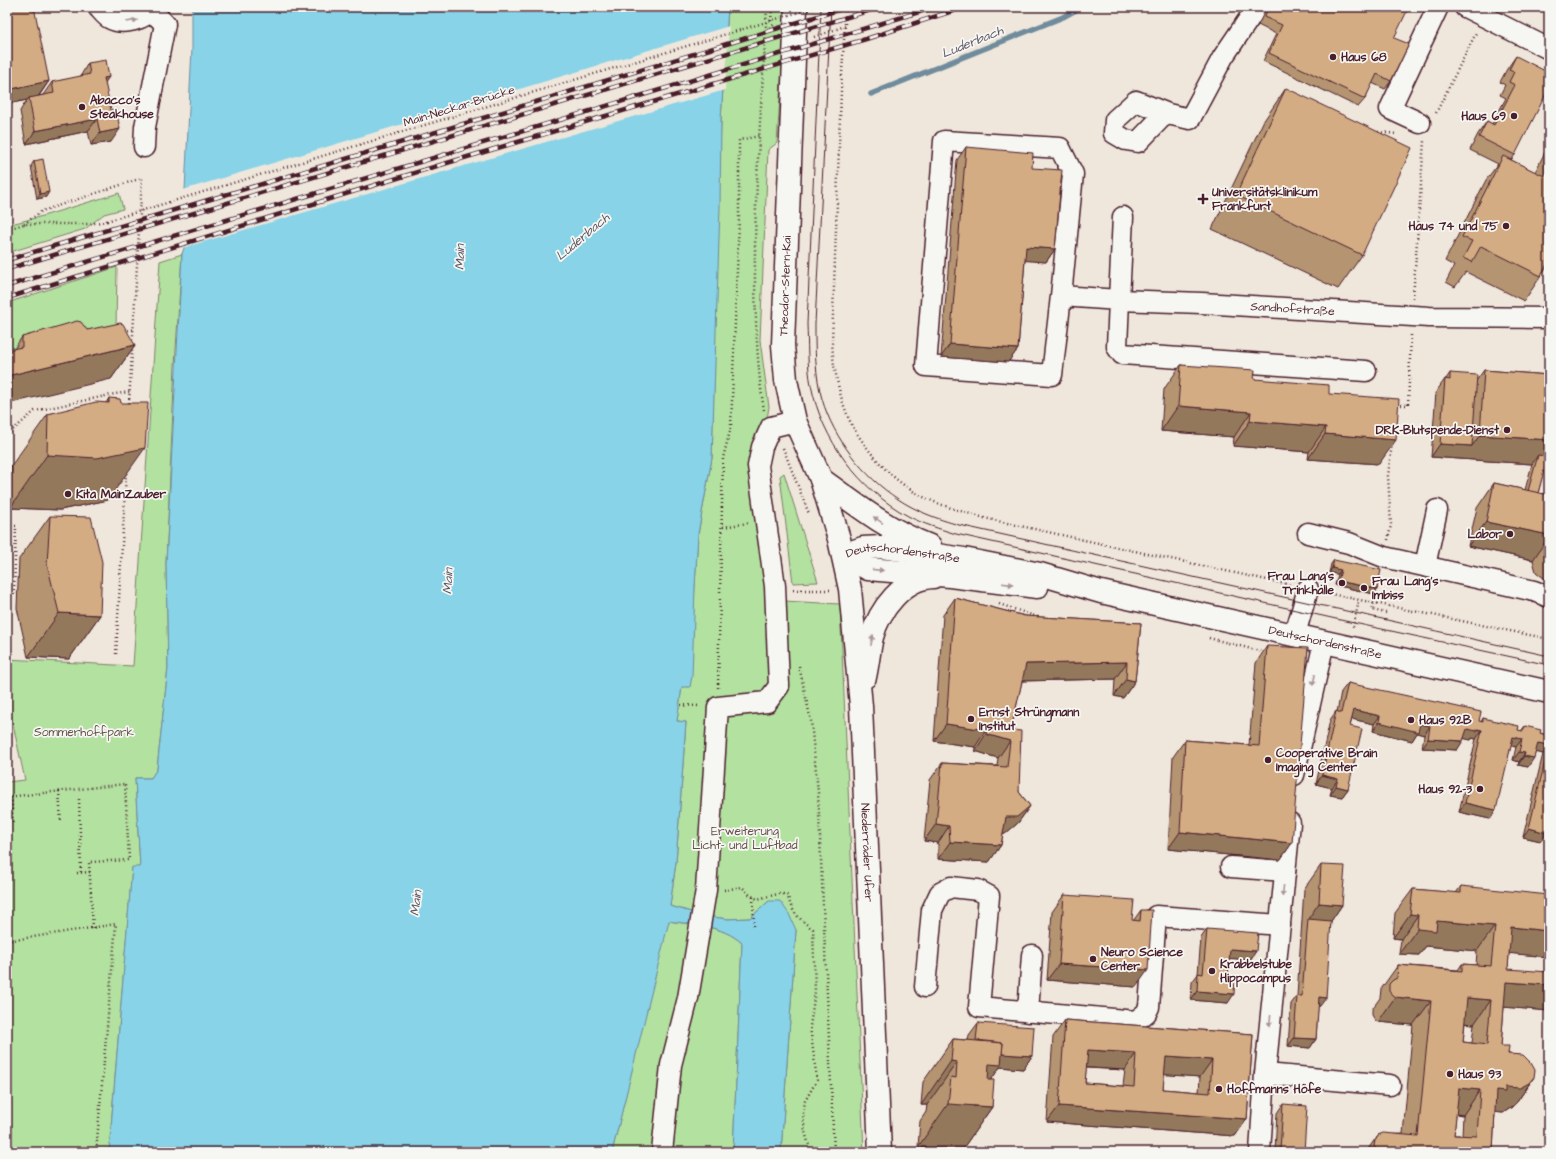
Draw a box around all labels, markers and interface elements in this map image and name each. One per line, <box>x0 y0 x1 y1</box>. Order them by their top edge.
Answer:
one-way arrow <box>125 17 138 23</box>
water label: Luderbach <box>939 21 1006 62</box>
place label: Haus 68 <box>1341 49 1387 66</box>
marker: Haus 68 <box>1328 52 1338 62</box>
street label: Main-Neckar-Brücke <box>401 81 517 132</box>
place label: Abacco's Steakhouse <box>89 92 154 123</box>
marker: Abacco's Steakhouse <box>77 102 87 112</box>
place label: Haus 69 <box>1461 108 1506 125</box>
marker: Haus 69 <box>1509 111 1519 121</box>
place label: Universitätsklinikum Frankfurt <box>1211 184 1318 215</box>
marker: Universitätsklinikum Frankfurt <box>1197 193 1209 205</box>
water label: Luderbach <box>552 209 614 265</box>
place label: Haus 74 und 75 <box>1408 218 1499 235</box>
marker: Haus 74 und 75 <box>1501 221 1511 231</box>
street label: Theodor-Stern-Kai <box>775 235 796 337</box>
water label: Main <box>451 242 469 270</box>
street label: Sandhofstraße <box>1250 298 1336 320</box>
place label: DRK-Blutspende-Dienst <box>1376 422 1499 440</box>
marker: DRK-Blutspende-Dienst <box>1502 425 1512 435</box>
place label: Kita MainZauber <box>76 486 167 503</box>
marker: Kita MainZauber <box>63 489 73 499</box>
one-way arrow <box>873 516 883 524</box>
place label: Labor <box>1467 526 1502 543</box>
marker: Labor <box>1505 529 1515 539</box>
street label: Deutschordenstraße <box>843 539 961 567</box>
water label: Main <box>438 566 458 594</box>
one-way arrow <box>872 566 884 573</box>
place label: Frau Lang's Trinkhalle <box>1267 568 1334 599</box>
place label: Frau Lang's Imbiss <box>1372 573 1439 604</box>
marker: Frau Lang's Trinkhalle <box>1337 578 1347 588</box>
one-way arrow <box>1001 581 1014 587</box>
marker: Frau Lang's Imbiss <box>1359 583 1369 593</box>
street label: Deutschordenstraße <box>1267 622 1384 664</box>
one-way arrow <box>869 634 875 646</box>
one-way arrow <box>1311 674 1317 686</box>
place label: Ernst Strüngmann Institut <box>979 704 1079 735</box>
place label: Haus 92B <box>1419 712 1472 729</box>
marker: Ernst Strüngmann Institut <box>966 714 976 724</box>
marker: Haus 92B <box>1406 715 1416 725</box>
park label: Sommerhoffpark <box>34 724 135 741</box>
place label: Cooperative Brain Imaging Center <box>1276 745 1377 778</box>
marker: Cooperative Brain Imaging Center <box>1263 755 1273 765</box>
place label: Haus 92-3 <box>1418 781 1473 798</box>
marker: Haus 92-3 <box>1475 784 1485 794</box>
street label: Niederräder Ufer <box>856 803 877 903</box>
park label: Erweiterung Licht- und Luftbad <box>692 823 798 854</box>
one-way arrow <box>1280 885 1286 897</box>
water label: Main <box>406 888 426 917</box>
place label: Neuro Science Center <box>1101 944 1183 975</box>
marker: Neuro Science Center <box>1088 954 1098 964</box>
place label: Krabbelstube Hippocampus <box>1220 956 1293 988</box>
marker: Krabbelstube Hippocampus <box>1207 966 1217 976</box>
one-way arrow <box>1267 1015 1273 1027</box>
place label: Haus 93 <box>1458 1066 1502 1083</box>
marker: Haus 93 <box>1445 1069 1455 1079</box>
place label: Hoffmanns Höfe <box>1227 1081 1322 1098</box>
marker: Hoffmanns Höfe <box>1214 1084 1224 1094</box>

